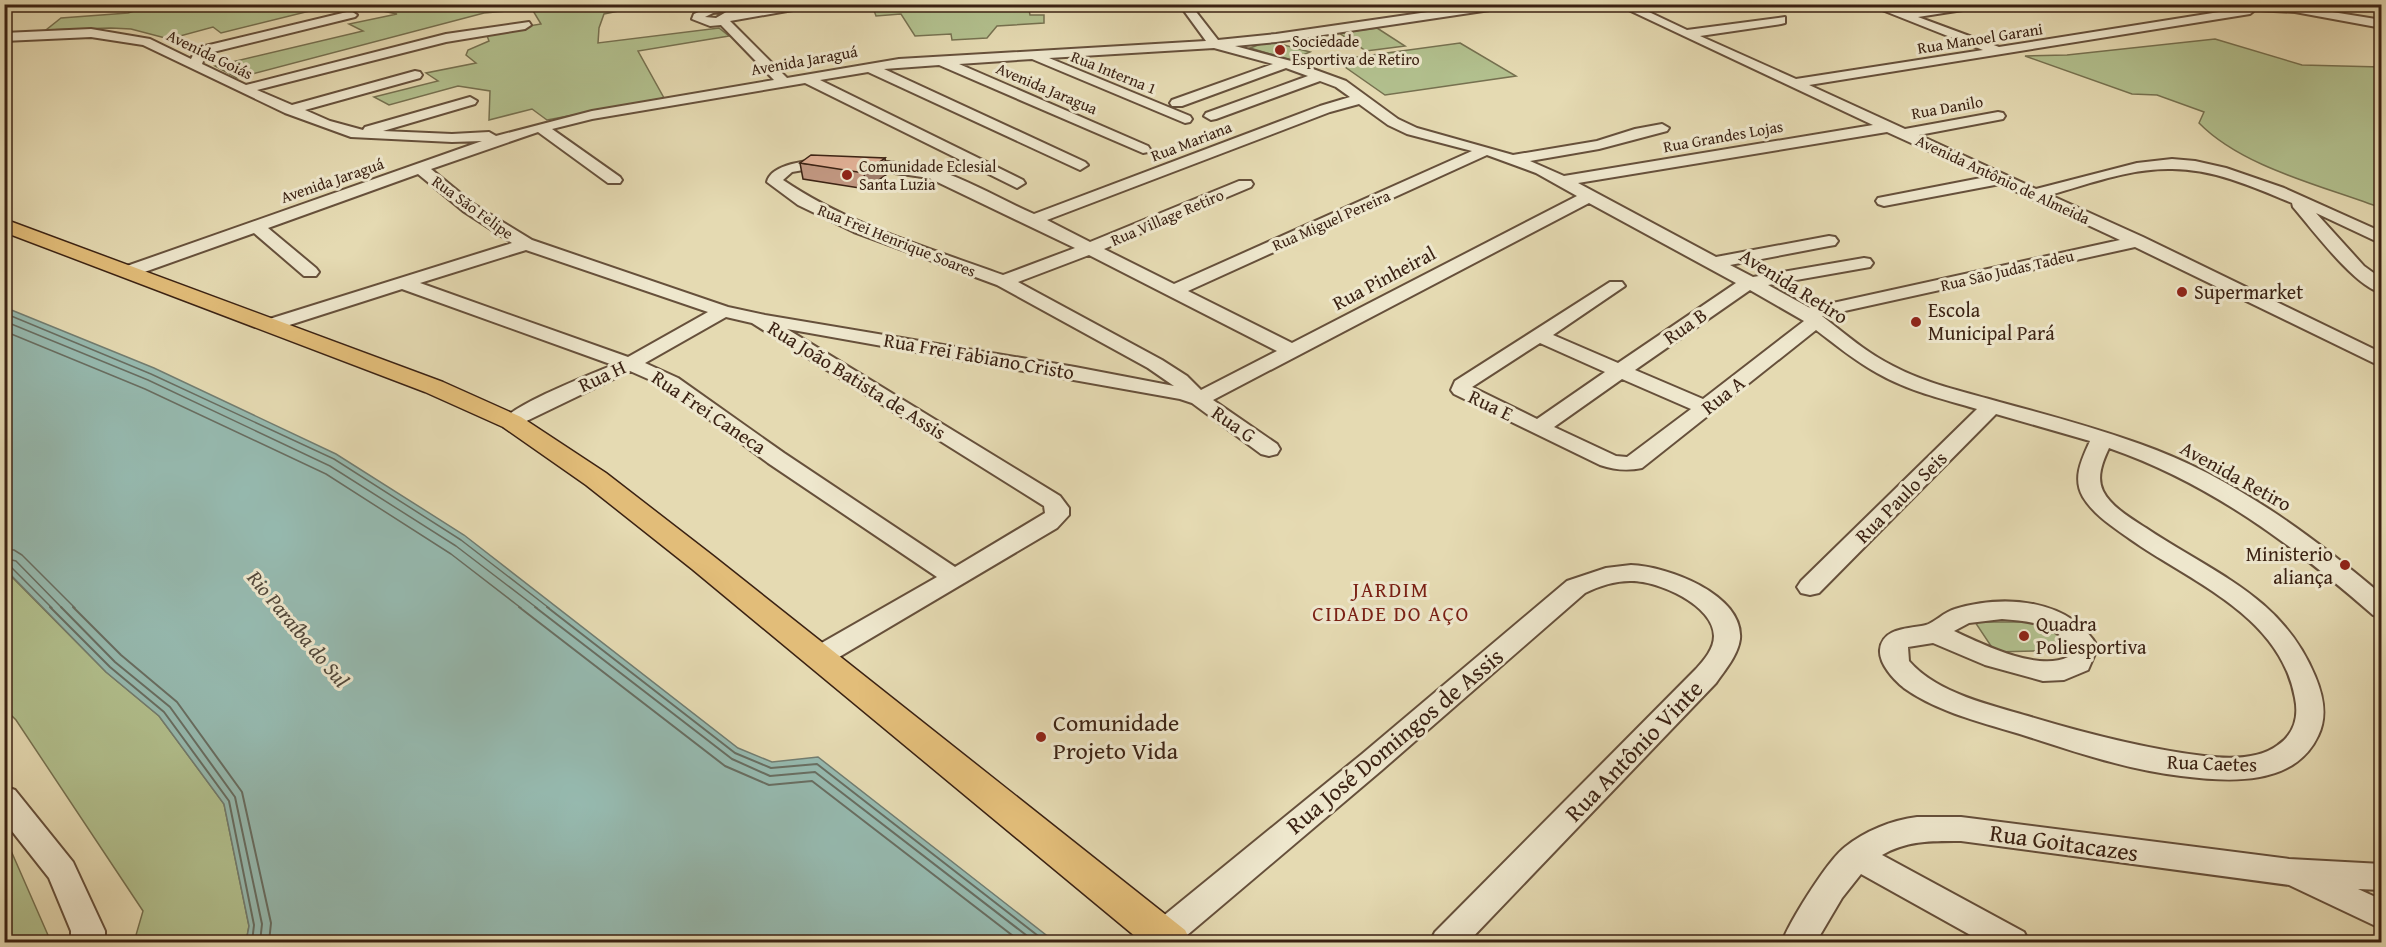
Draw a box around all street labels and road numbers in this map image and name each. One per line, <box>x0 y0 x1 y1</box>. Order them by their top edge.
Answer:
street label: Rua Manoel Garani <box>1916 16 2045 60</box>
street label: Avenida Goiás <box>163 23 257 85</box>
street label: Avenida Jaraguá <box>749 39 860 81</box>
street label: Rua Interna 1 <box>1068 44 1160 100</box>
street label: Avenida Jaragua <box>993 56 1102 120</box>
street label: Rua Danilo <box>1909 89 1985 125</box>
street label: Rua Mariana <box>1147 114 1235 167</box>
street label: Rua Grandes Lojas <box>1661 114 1785 158</box>
street label: Avenida Antônio de Almeida <box>1912 128 2094 230</box>
street label: Avenida Jaraguá <box>277 151 387 209</box>
street label: Rua São Felipe <box>427 169 519 245</box>
street label: Rua Village Retiro <box>1107 182 1227 252</box>
street label: Rua Miguel Pereira <box>1268 183 1394 257</box>
street label: Rua Frei Henrique Soares <box>814 197 980 283</box>
street label: Rua Pinheiral <box>1327 238 1441 317</box>
street label: Avenida Retiro <box>1734 241 1854 330</box>
street label: Rua São Judas Tadeu <box>1938 243 2076 297</box>
street label: Rua B <box>1657 300 1712 351</box>
street label: Rua João Batista de Assis <box>763 313 952 446</box>
street label: Rua Frei Fabiano Cristo <box>882 324 1077 387</box>
street label: Rua H <box>573 352 630 399</box>
street label: Rua Frei Caneca <box>646 363 773 461</box>
street label: Rua A <box>1695 368 1751 421</box>
street label: Rua E <box>1464 381 1518 428</box>
street label: Rua G <box>1206 398 1262 449</box>
street label: Avenida Retiro <box>2175 433 2297 518</box>
street label: Rua Paulo Seis <box>1848 444 1953 549</box>
street label: Rua José Domingos de Assis <box>1278 639 1511 842</box>
street label: Rua Antônio Vinte <box>1557 672 1711 830</box>
street label: Rua Caetes <box>2166 746 2258 779</box>
street label: Rua Goitacazes <box>1988 815 2141 870</box>

